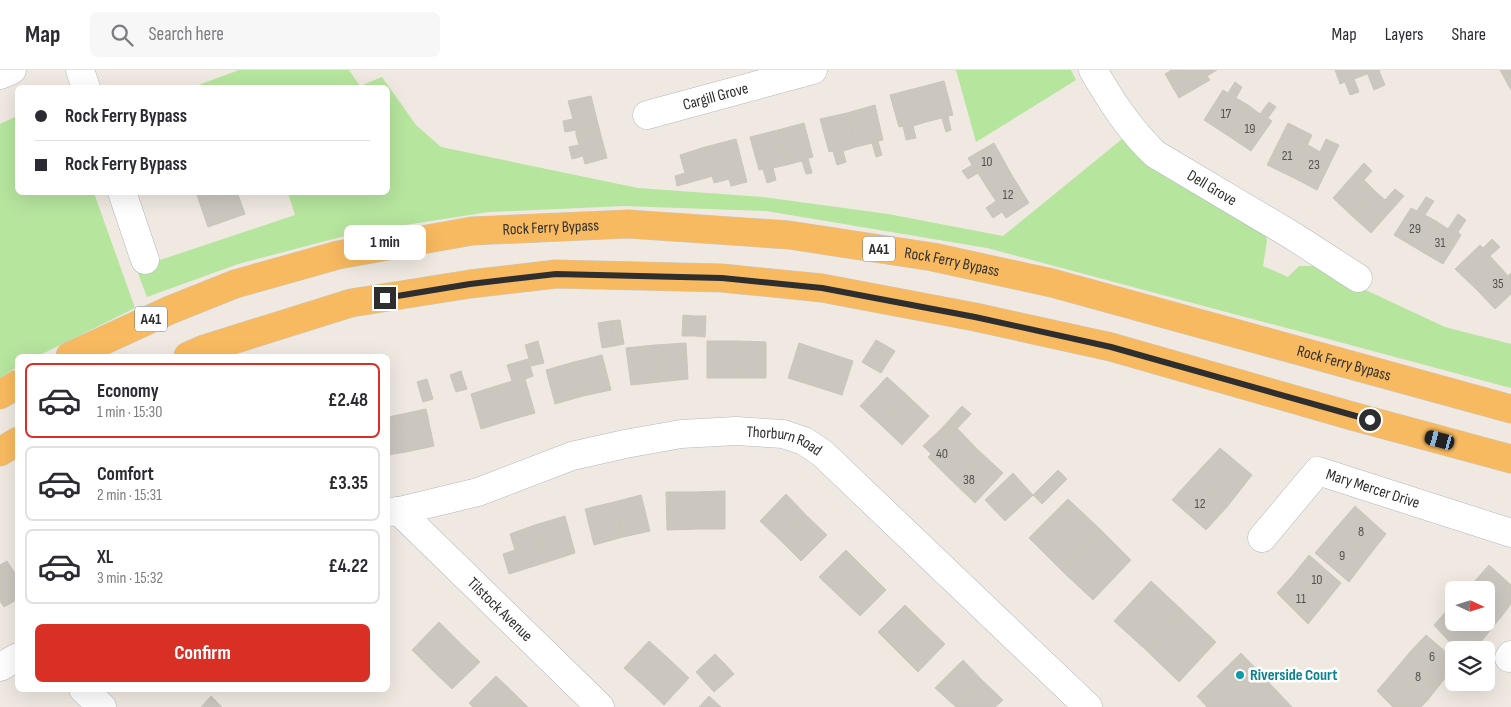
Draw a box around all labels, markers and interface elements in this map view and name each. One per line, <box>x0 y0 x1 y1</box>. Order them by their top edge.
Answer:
search box <box>90 12 440 57</box>
text: Map <box>25 20 60 49</box>
icon: search <box>108 21 136 49</box>
text: Search here <box>148 23 224 46</box>
text: Map <box>1332 24 1357 45</box>
text: Layers <box>1385 24 1424 45</box>
text: Share <box>1452 24 1486 45</box>
street label: Cargill Grove <box>681 78 750 114</box>
text: Rock Ferry Bypass <box>65 105 187 128</box>
house number: 17 <box>1221 105 1232 122</box>
house number: 19 <box>1244 120 1256 137</box>
house number: 21 <box>1282 147 1292 164</box>
text: Rock Ferry Bypass <box>65 153 187 176</box>
house number: 10 <box>981 153 993 170</box>
house number: 23 <box>1308 156 1320 173</box>
street label: Dell Grove <box>1184 166 1240 210</box>
house number: 12 <box>1003 186 1014 203</box>
street label: Rock Ferry Bypass <box>502 216 600 239</box>
house number: 29 <box>1409 220 1421 237</box>
callout: 1 min <box>344 226 426 260</box>
text: 1 min <box>370 233 400 252</box>
house number: 31 <box>1435 234 1445 251</box>
road number: A41 <box>863 236 895 262</box>
street label: Rock Ferry Bypass <box>903 243 1002 281</box>
house number: 35 <box>1492 275 1504 292</box>
route end <box>374 287 396 309</box>
road number: A41 <box>135 306 167 332</box>
street label: Rock Ferry Bypass <box>1295 341 1393 385</box>
icon: car <box>37 378 82 423</box>
text: Economy <box>97 380 159 403</box>
text: £2.48 <box>328 389 368 412</box>
text: 1 min · 15:30 <box>97 403 162 422</box>
route start <box>1359 409 1381 431</box>
street label: Thorburn Road <box>746 422 826 460</box>
car <box>1423 429 1456 451</box>
house number: 40 <box>936 445 948 462</box>
icon: car <box>37 461 82 506</box>
text: Comfort <box>97 463 154 486</box>
street label: Mary Mercer Drive <box>1324 465 1422 513</box>
house number: 38 <box>963 471 975 488</box>
text: £3.35 <box>329 472 368 495</box>
text: 2 min · 15:31 <box>97 486 162 505</box>
house number: 12 <box>1195 495 1206 512</box>
house number: 8 <box>1358 523 1364 540</box>
icon: car <box>37 544 82 589</box>
text: XL <box>97 546 113 569</box>
house number: 9 <box>1339 547 1345 564</box>
text: £4.22 <box>328 555 368 578</box>
text: 3 min · 15:32 <box>97 569 163 588</box>
house number: 10 <box>1311 571 1323 588</box>
street label: Tilstock Avenue <box>463 573 537 646</box>
north arrow <box>1445 581 1495 631</box>
map controls <box>1445 581 1495 691</box>
house number: 11 <box>1296 590 1306 607</box>
button: Confirm <box>35 624 370 682</box>
button: layers <box>1445 641 1495 691</box>
house number: 6 <box>1429 648 1435 665</box>
place label: Riverside Court <box>1250 666 1338 685</box>
house number: 8 <box>1415 668 1421 685</box>
marker: Riverside Court <box>1234 669 1246 681</box>

